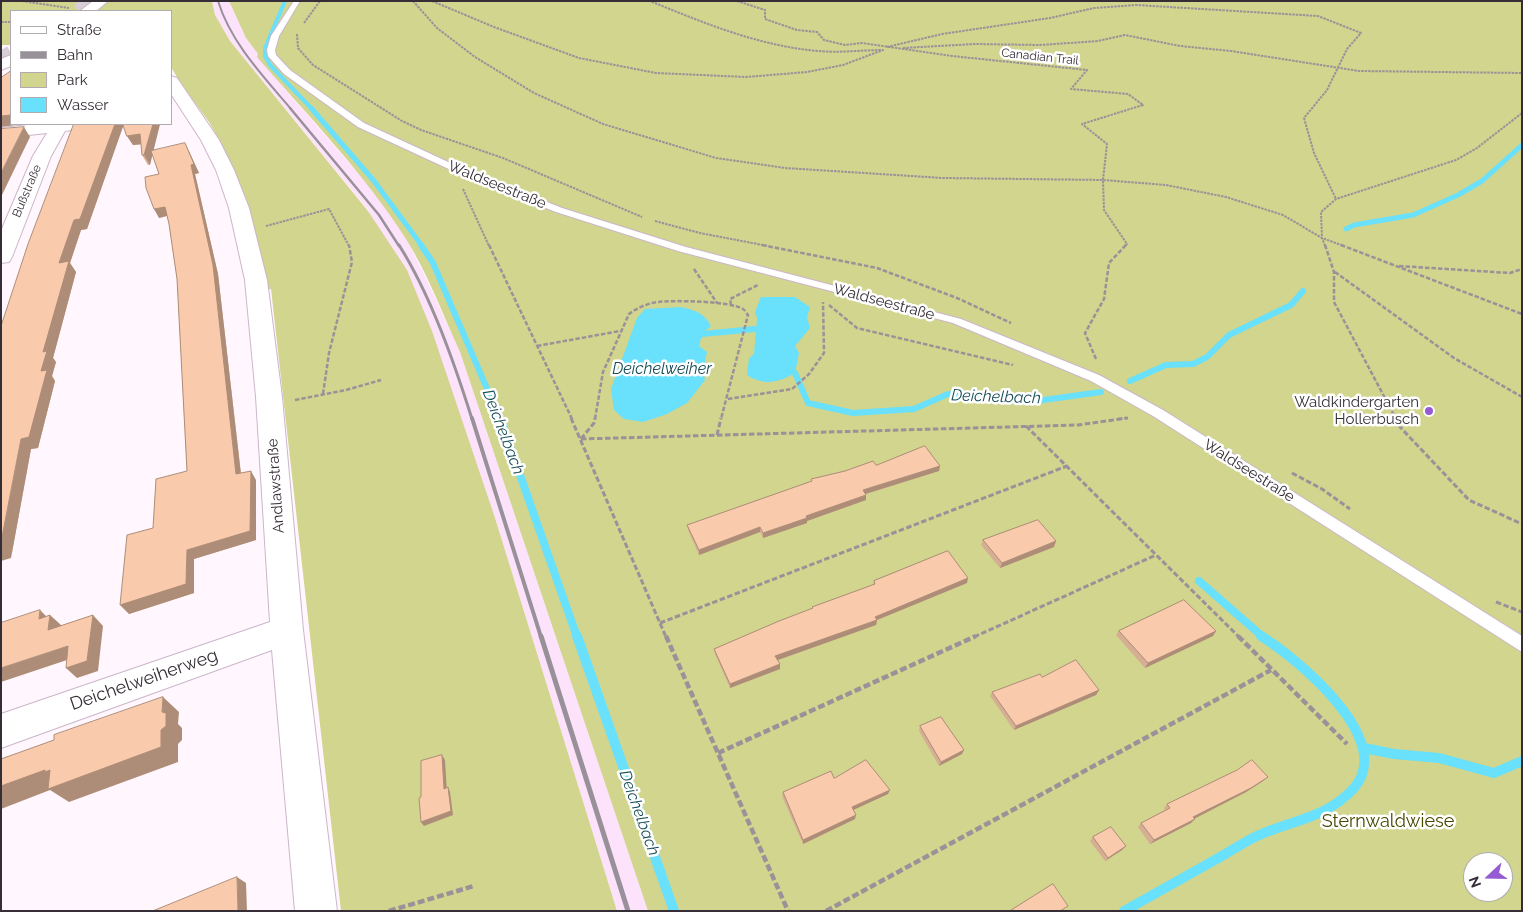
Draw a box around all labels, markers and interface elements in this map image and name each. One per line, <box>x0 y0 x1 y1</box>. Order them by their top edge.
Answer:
legend <box>10 10 172 125</box>
text: Straße <box>57 21 101 39</box>
text: Bahn <box>57 46 93 64</box>
street label: Canadian Trail <box>1001 46 1079 68</box>
text: Park <box>57 71 88 89</box>
text: Wasser <box>57 96 109 114</box>
street label: Waldseestraße <box>445 157 549 213</box>
street label: Bußstraße <box>9 162 45 220</box>
street label: Waldseestraße <box>831 280 937 324</box>
water label: Deichelweiher <box>612 359 712 379</box>
water label: Deichelbach <box>951 386 1041 408</box>
water label: Deichelbach <box>478 387 528 477</box>
place label: Waldkindergarten Hollerbusch <box>1294 393 1419 428</box>
marker: Waldkindergarten Hollerbusch <box>1423 405 1435 417</box>
street label: Waldseestraße <box>1200 436 1298 506</box>
street label: Andlawstraße <box>264 438 288 534</box>
street label: Deichelweiherweg <box>67 645 221 715</box>
water label: Deichelbach <box>615 768 663 858</box>
park label: Sternwaldwiese <box>1322 811 1454 833</box>
north arrow <box>1463 852 1513 902</box>
text: N <box>1466 874 1484 890</box>

